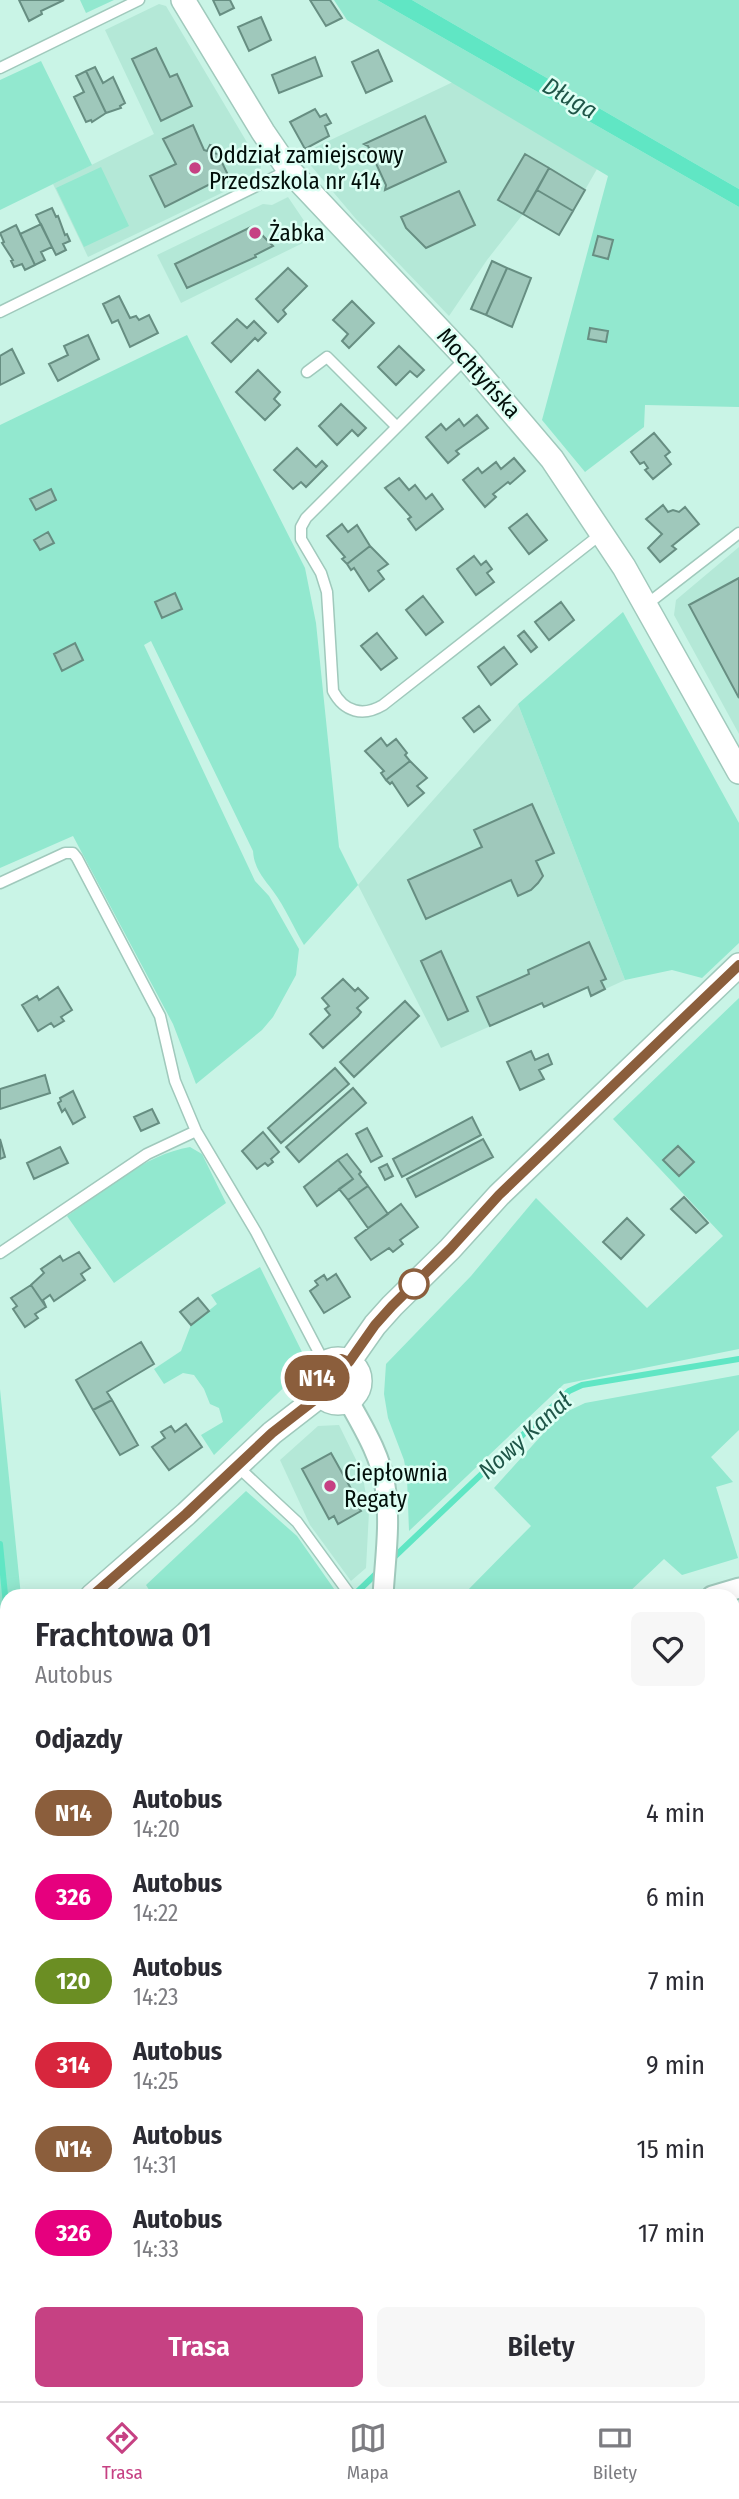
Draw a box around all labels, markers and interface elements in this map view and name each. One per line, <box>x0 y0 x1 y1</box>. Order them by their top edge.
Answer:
water label: Długa <box>538 71 602 125</box>
place label: Oddział zamiejscowy Przedszkola nr 414 <box>209 141 404 195</box>
marker: Oddział zamiejscowy Przedszkola nr 414 <box>187 160 203 176</box>
place label: Żabka <box>269 219 325 247</box>
marker: Żabka <box>247 225 263 241</box>
street label: Mochtyńska <box>431 322 527 424</box>
unlabelled marker <box>399 1269 429 1299</box>
line badge: N14 <box>277 1355 357 1401</box>
text: N14 <box>299 1364 335 1392</box>
water label: Nowy Kanał <box>473 1387 578 1485</box>
place label: Ciepłownia Regaty <box>344 1459 448 1513</box>
marker: Ciepłownia Regaty <box>322 1478 338 1494</box>
button: heart <box>631 1612 705 1686</box>
text: Frachtowa 01 <box>35 1615 212 1655</box>
text: Autobus <box>35 1661 113 1689</box>
text: Odjazdy <box>35 1724 122 1755</box>
text: Autobus <box>133 1784 222 1815</box>
text: 4 min <box>646 1798 705 1829</box>
text: N14 <box>55 1799 92 1827</box>
text: 14:20 <box>133 1815 180 1843</box>
text: Autobus <box>133 1868 222 1899</box>
text: 6 min <box>646 1882 705 1913</box>
text: 326 <box>56 1883 91 1911</box>
text: 14:22 <box>133 1899 178 1927</box>
text: Autobus <box>133 1952 222 1983</box>
text: 7 min <box>648 1966 705 1997</box>
text: 120 <box>56 1967 91 1995</box>
text: 14:23 <box>133 1983 178 2011</box>
text: Autobus <box>133 2036 222 2067</box>
text: 9 min <box>646 2050 705 2081</box>
text: 314 <box>57 2051 90 2079</box>
text: 14:25 <box>133 2067 179 2095</box>
text: Autobus <box>133 2120 222 2151</box>
text: 15 min <box>637 2134 705 2165</box>
text: N14 <box>55 2135 92 2163</box>
text: 14:31 <box>133 2151 177 2179</box>
text: Autobus <box>133 2204 222 2235</box>
text: 17 min <box>638 2218 705 2249</box>
text: 326 <box>56 2219 91 2247</box>
text: 14:33 <box>133 2235 179 2263</box>
button: Trasa <box>35 2307 363 2387</box>
button: Bilety <box>377 2307 705 2387</box>
tab: Trasa <box>102 2419 143 2484</box>
tab: Mapa <box>347 2419 389 2484</box>
tab: Bilety <box>593 2419 637 2484</box>

